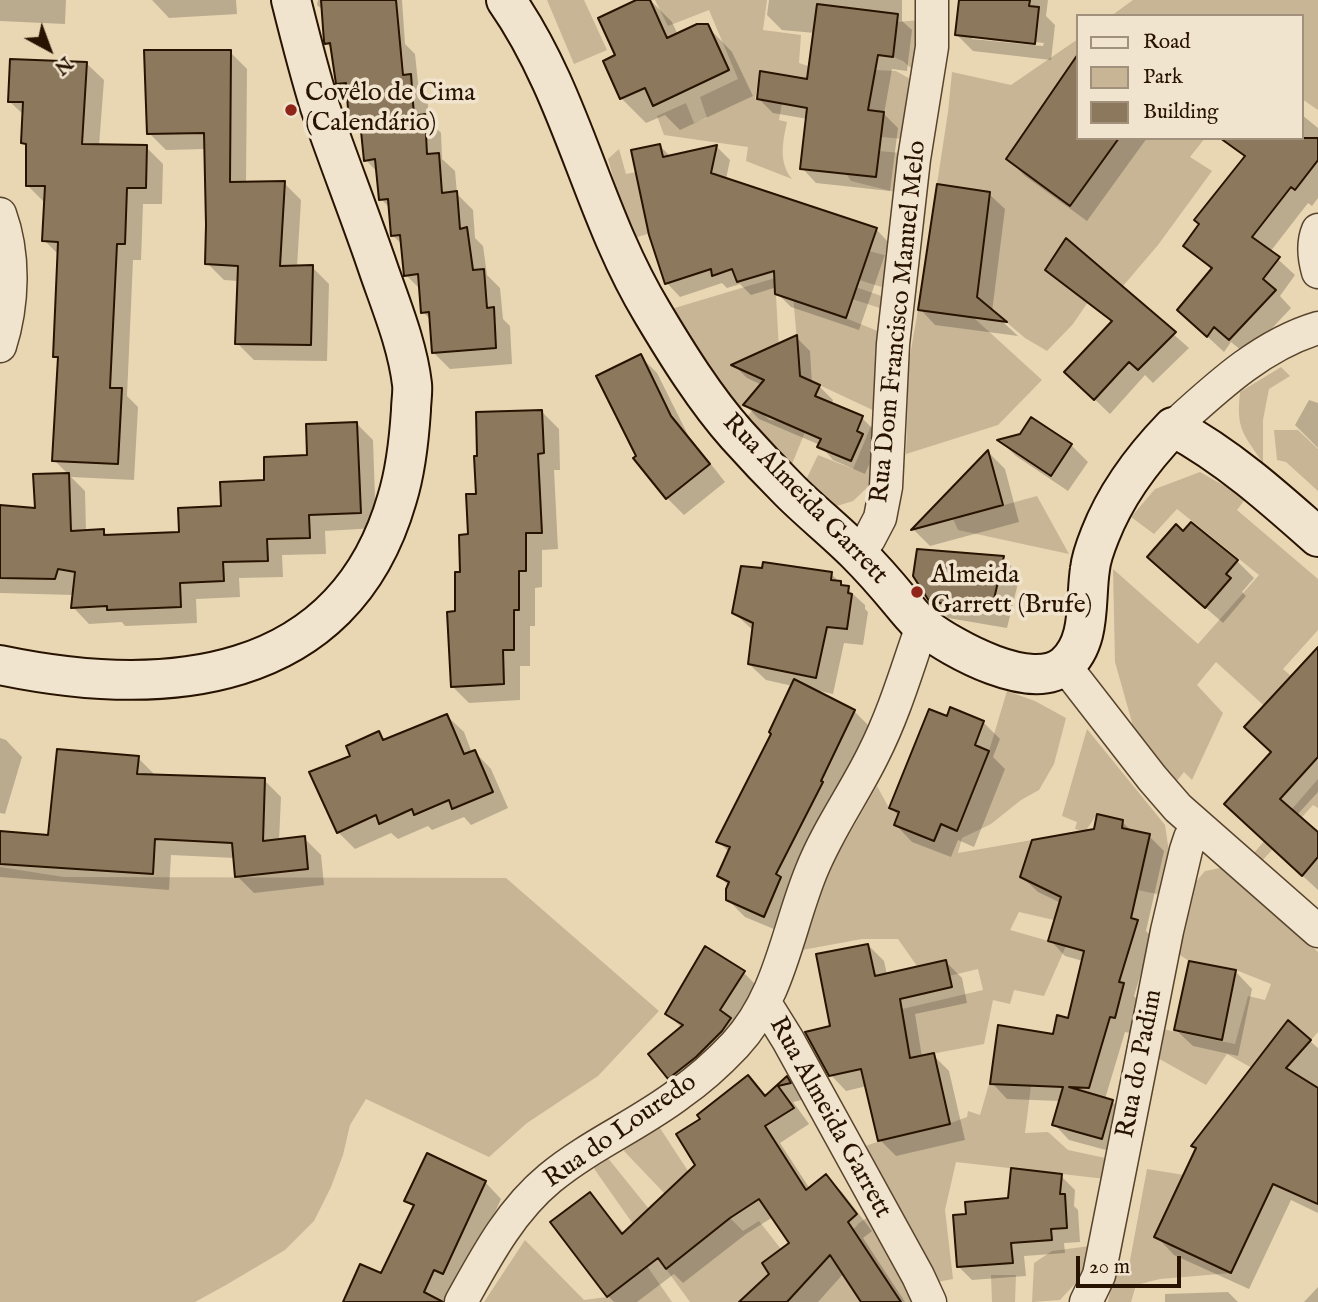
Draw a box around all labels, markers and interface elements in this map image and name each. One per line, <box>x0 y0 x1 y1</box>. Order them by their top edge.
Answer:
north arrow <box>14 14 84 84</box>
legend <box>1076 14 1304 140</box>
text: Road <box>1143 29 1190 56</box>
text: N <box>49 50 77 79</box>
text: Park <box>1143 64 1183 91</box>
place label: Covêlo de Cima (Calendário) <box>305 79 476 140</box>
text: Building <box>1143 99 1218 126</box>
marker: Covêlo de Cima (Calendário) <box>283 102 299 118</box>
street label: Rua Dom Francisco Manuel Melo <box>865 139 935 505</box>
street label: Rua Almeida Garrett <box>715 408 893 592</box>
place label: Almeida Garrett (Brufe) <box>931 561 1092 622</box>
marker: Almeida Garrett (Brufe) <box>909 584 925 600</box>
street label: Rua do Padim <box>1111 987 1171 1141</box>
street label: Rua Almeida Garrett <box>761 1012 897 1224</box>
street label: Rua do Louredo <box>539 1068 703 1196</box>
scale bar <box>1080 1242 1185 1286</box>
text: 20 m <box>1089 1254 1130 1281</box>

